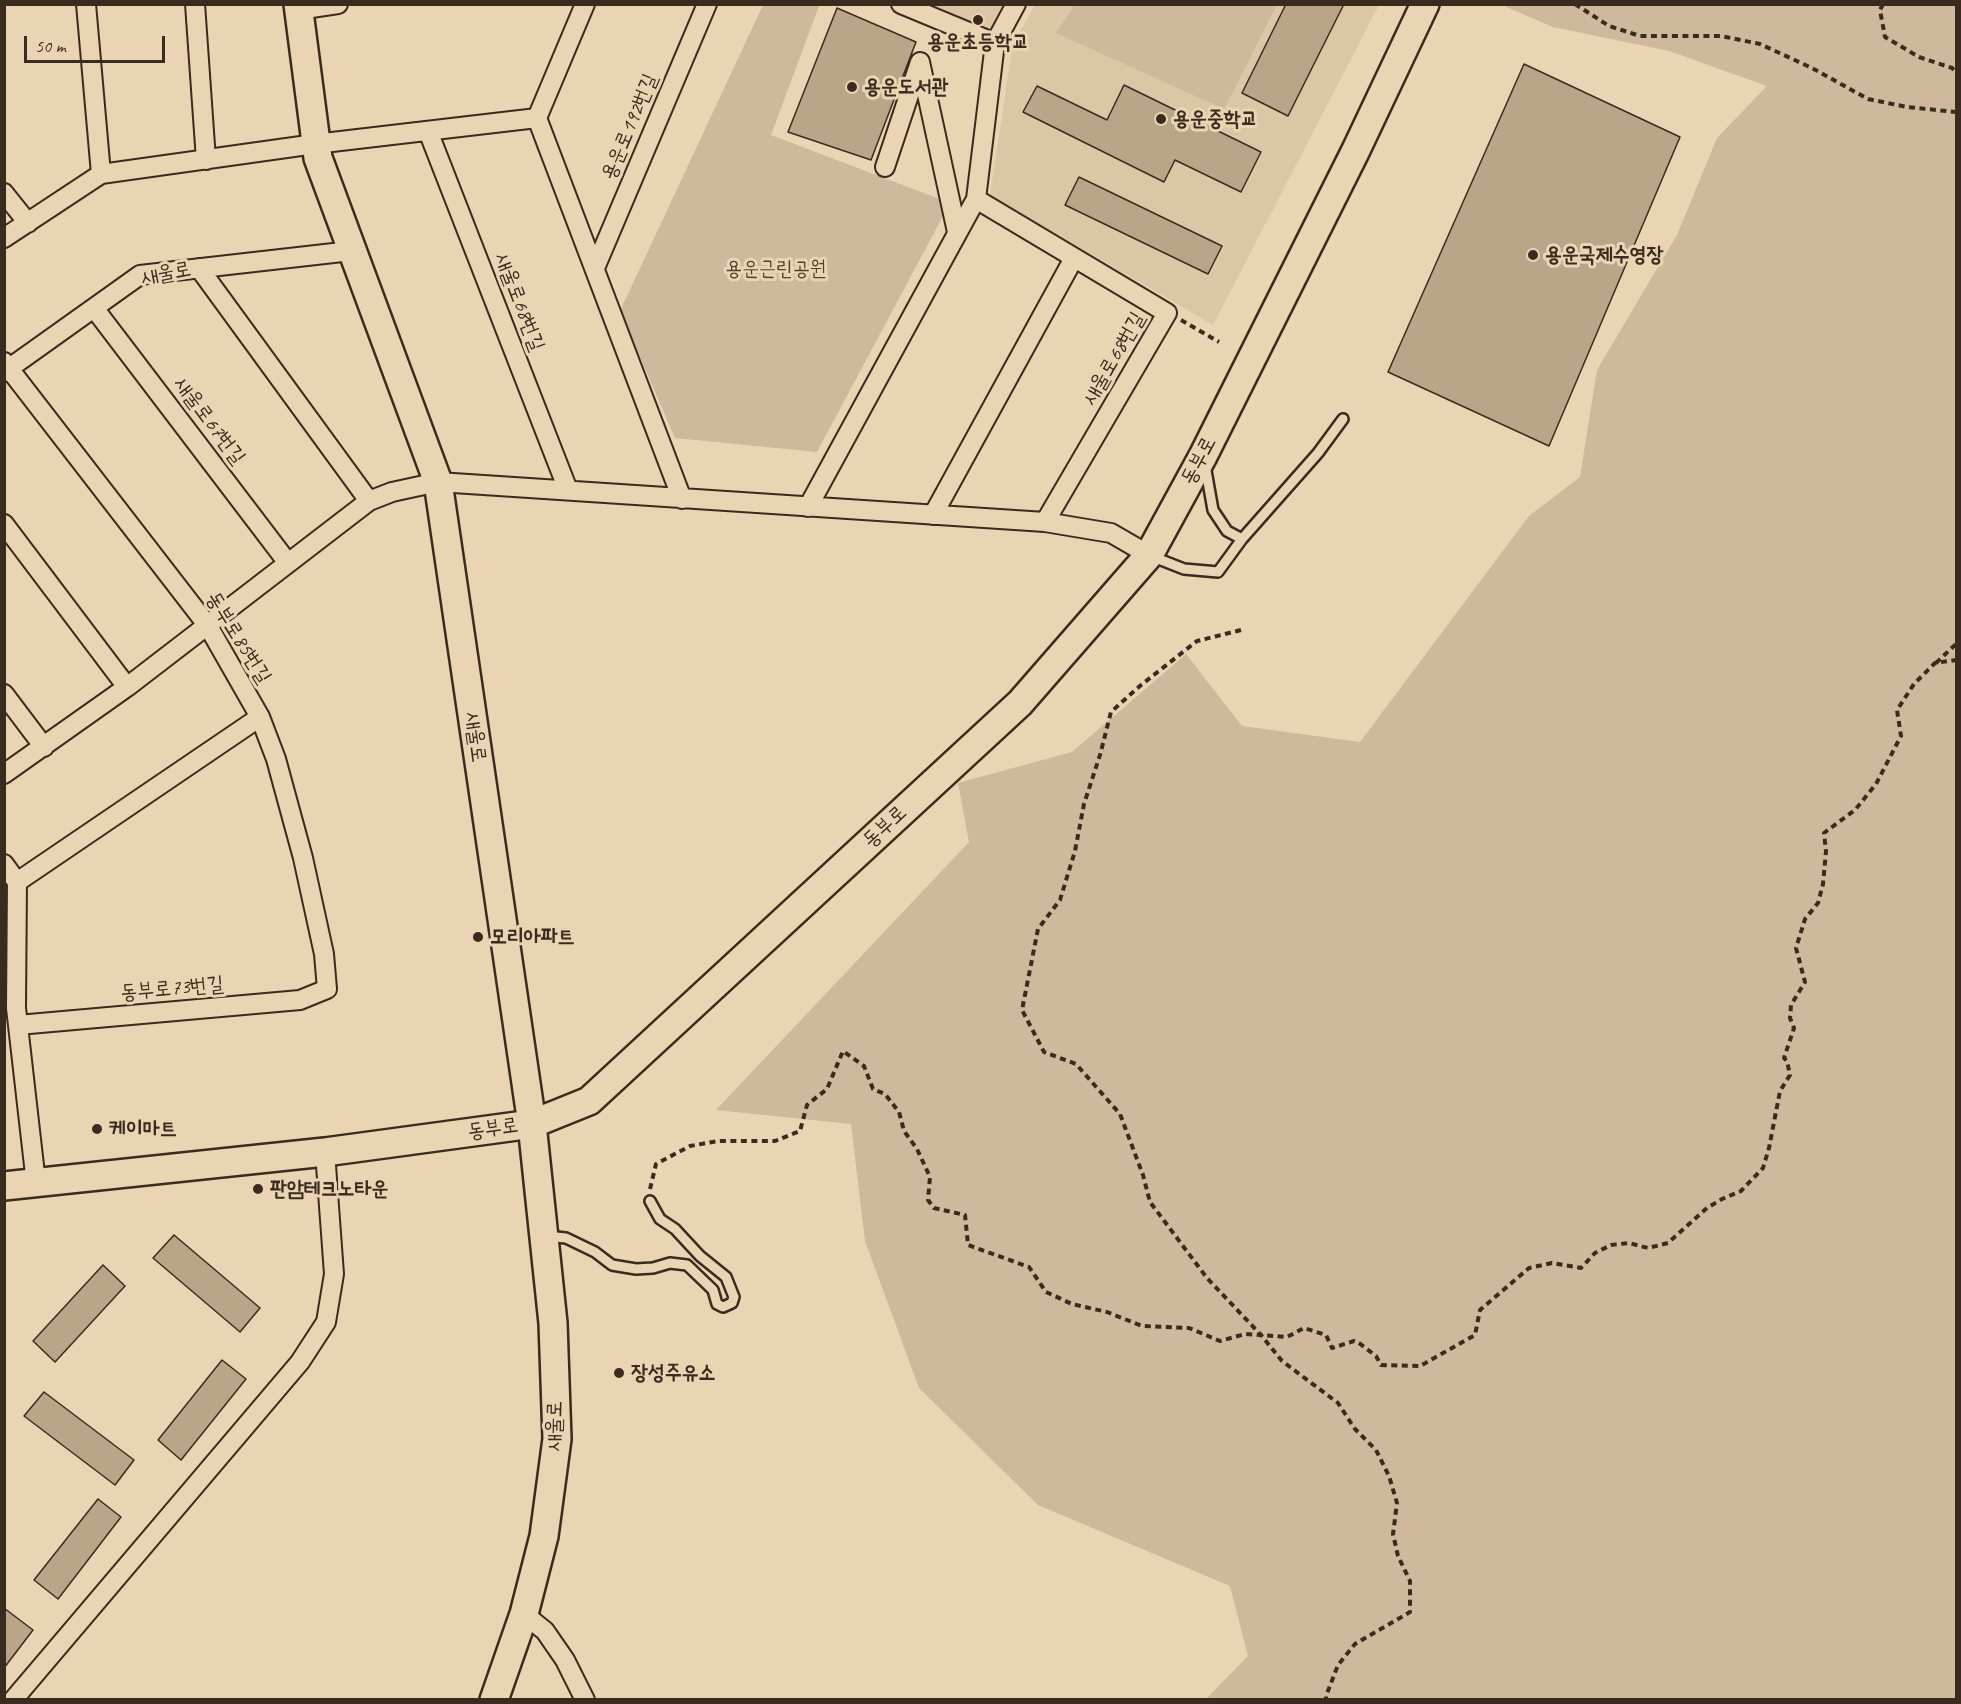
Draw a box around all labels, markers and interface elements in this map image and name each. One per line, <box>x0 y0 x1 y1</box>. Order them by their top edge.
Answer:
marker: 용운초등학교 <box>971 13 985 27</box>
scale bar <box>27 24 168 62</box>
place label: 용운초등학교 <box>927 29 1029 55</box>
text: 50 m <box>35 35 66 57</box>
street label: 용운로192번길 <box>596 70 664 184</box>
place label: 용운도서관 <box>864 74 948 100</box>
marker: 용운도서관 <box>845 80 859 94</box>
place label: 용운중학교 <box>1173 106 1257 132</box>
marker: 용운중학교 <box>1154 112 1168 126</box>
place label: 용운국제수영장 <box>1545 242 1663 268</box>
marker: 용운국제수영장 <box>1526 248 1540 262</box>
street label: 새울로68번길 <box>489 249 549 355</box>
park label: 용운근린공원 <box>725 256 827 282</box>
street label: 새울로 <box>139 257 193 291</box>
street label: 새울로68번길 <box>1077 308 1151 410</box>
street label: 새울로67번길 <box>168 372 250 470</box>
street label: 동부로 <box>1176 433 1222 489</box>
street label: 동부로85번길 <box>200 587 276 689</box>
street label: 새울로 <box>459 710 491 764</box>
street label: 동부로 <box>858 800 912 854</box>
place label: 모리아파트 <box>490 924 574 950</box>
marker: 모리아파트 <box>471 930 485 944</box>
street label: 동부로73번길 <box>119 972 225 1006</box>
street label: 동부로 <box>466 1113 520 1145</box>
place label: 케이마트 <box>109 1116 177 1142</box>
marker: 케이마트 <box>90 1122 104 1136</box>
place label: 판암테크노타운 <box>270 1176 388 1202</box>
marker: 판암테크노타운 <box>251 1182 265 1196</box>
place label: 장성주유소 <box>631 1360 715 1386</box>
marker: 장성주유소 <box>612 1366 626 1380</box>
street label: 새울로 <box>542 1400 568 1452</box>

